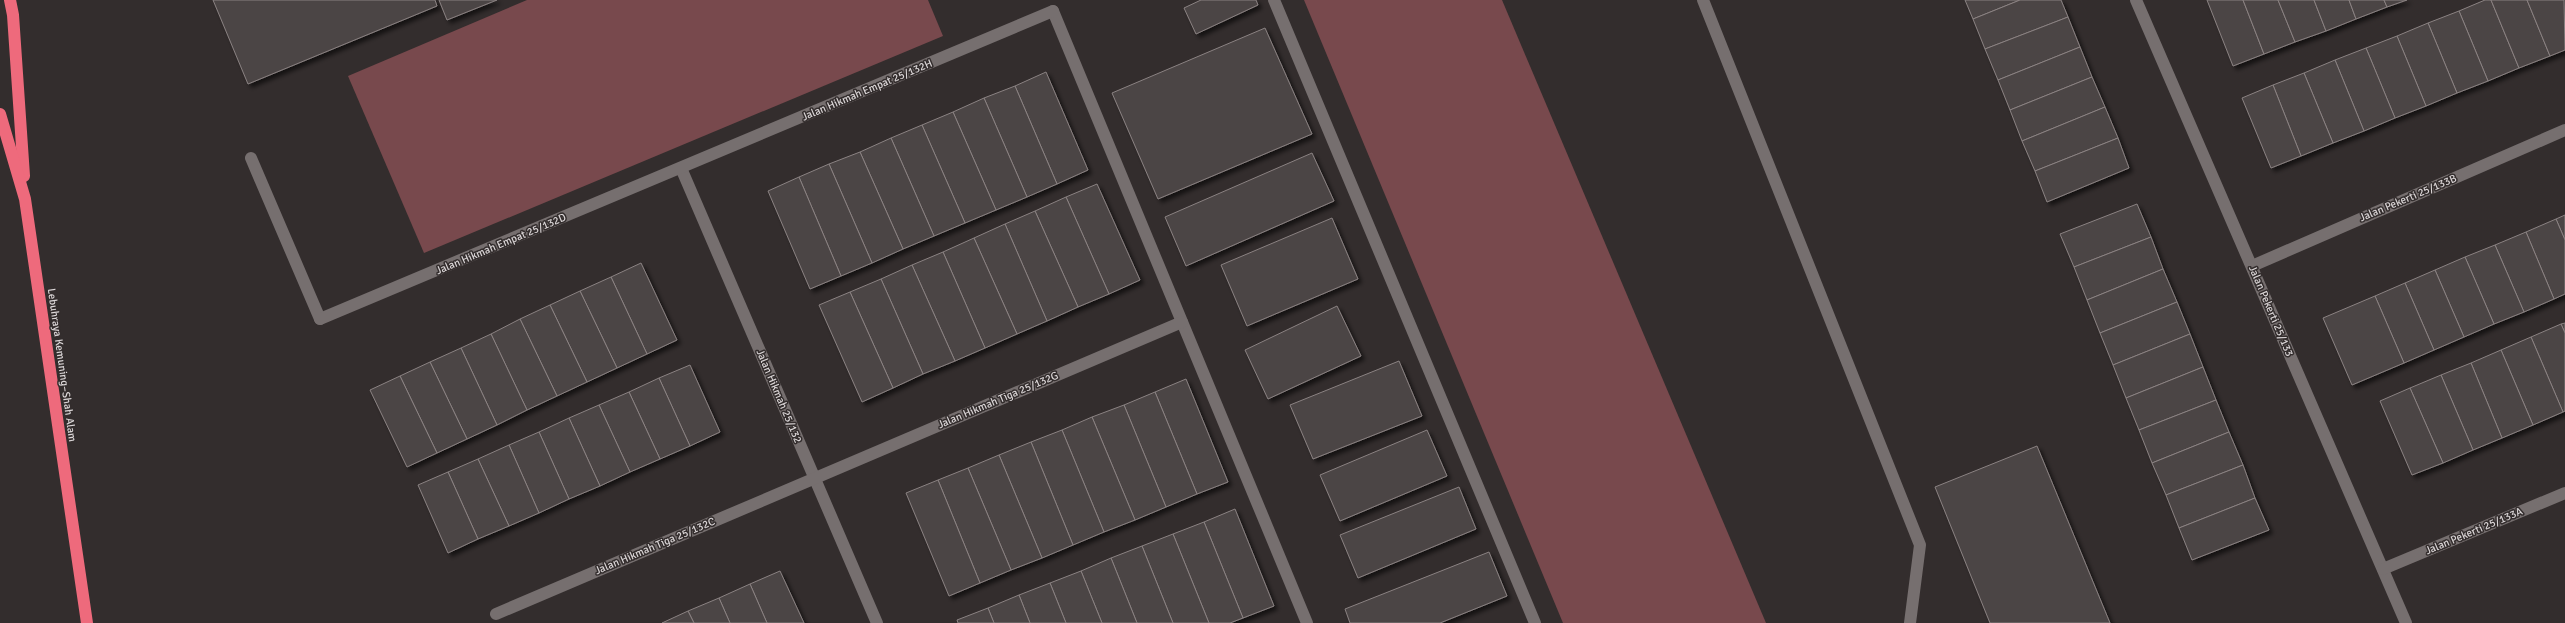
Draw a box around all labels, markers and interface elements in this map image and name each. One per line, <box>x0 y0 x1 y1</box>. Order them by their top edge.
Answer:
street label: Jalan Hikmah Empat 25/132H <box>800 57 934 123</box>
street label: Jalan Pekerti 25/133B <box>2357 172 2459 224</box>
street label: Jalan Hikmah Empat 25/132D <box>434 211 568 277</box>
street label: Jalan Pekerti 25/133 <box>2246 264 2296 359</box>
street label: Lebuhraya Kemuning–Shah Alam <box>45 287 79 443</box>
street label: Jalan Hikmah 25/132 <box>753 347 805 445</box>
street label: Jalan Hikmah Tiga 25/132G <box>936 369 1060 431</box>
street label: Jalan Pekerti 25/133A <box>2423 505 2525 557</box>
street label: Jalan Hikmah Tiga 25/132C <box>593 515 717 577</box>

